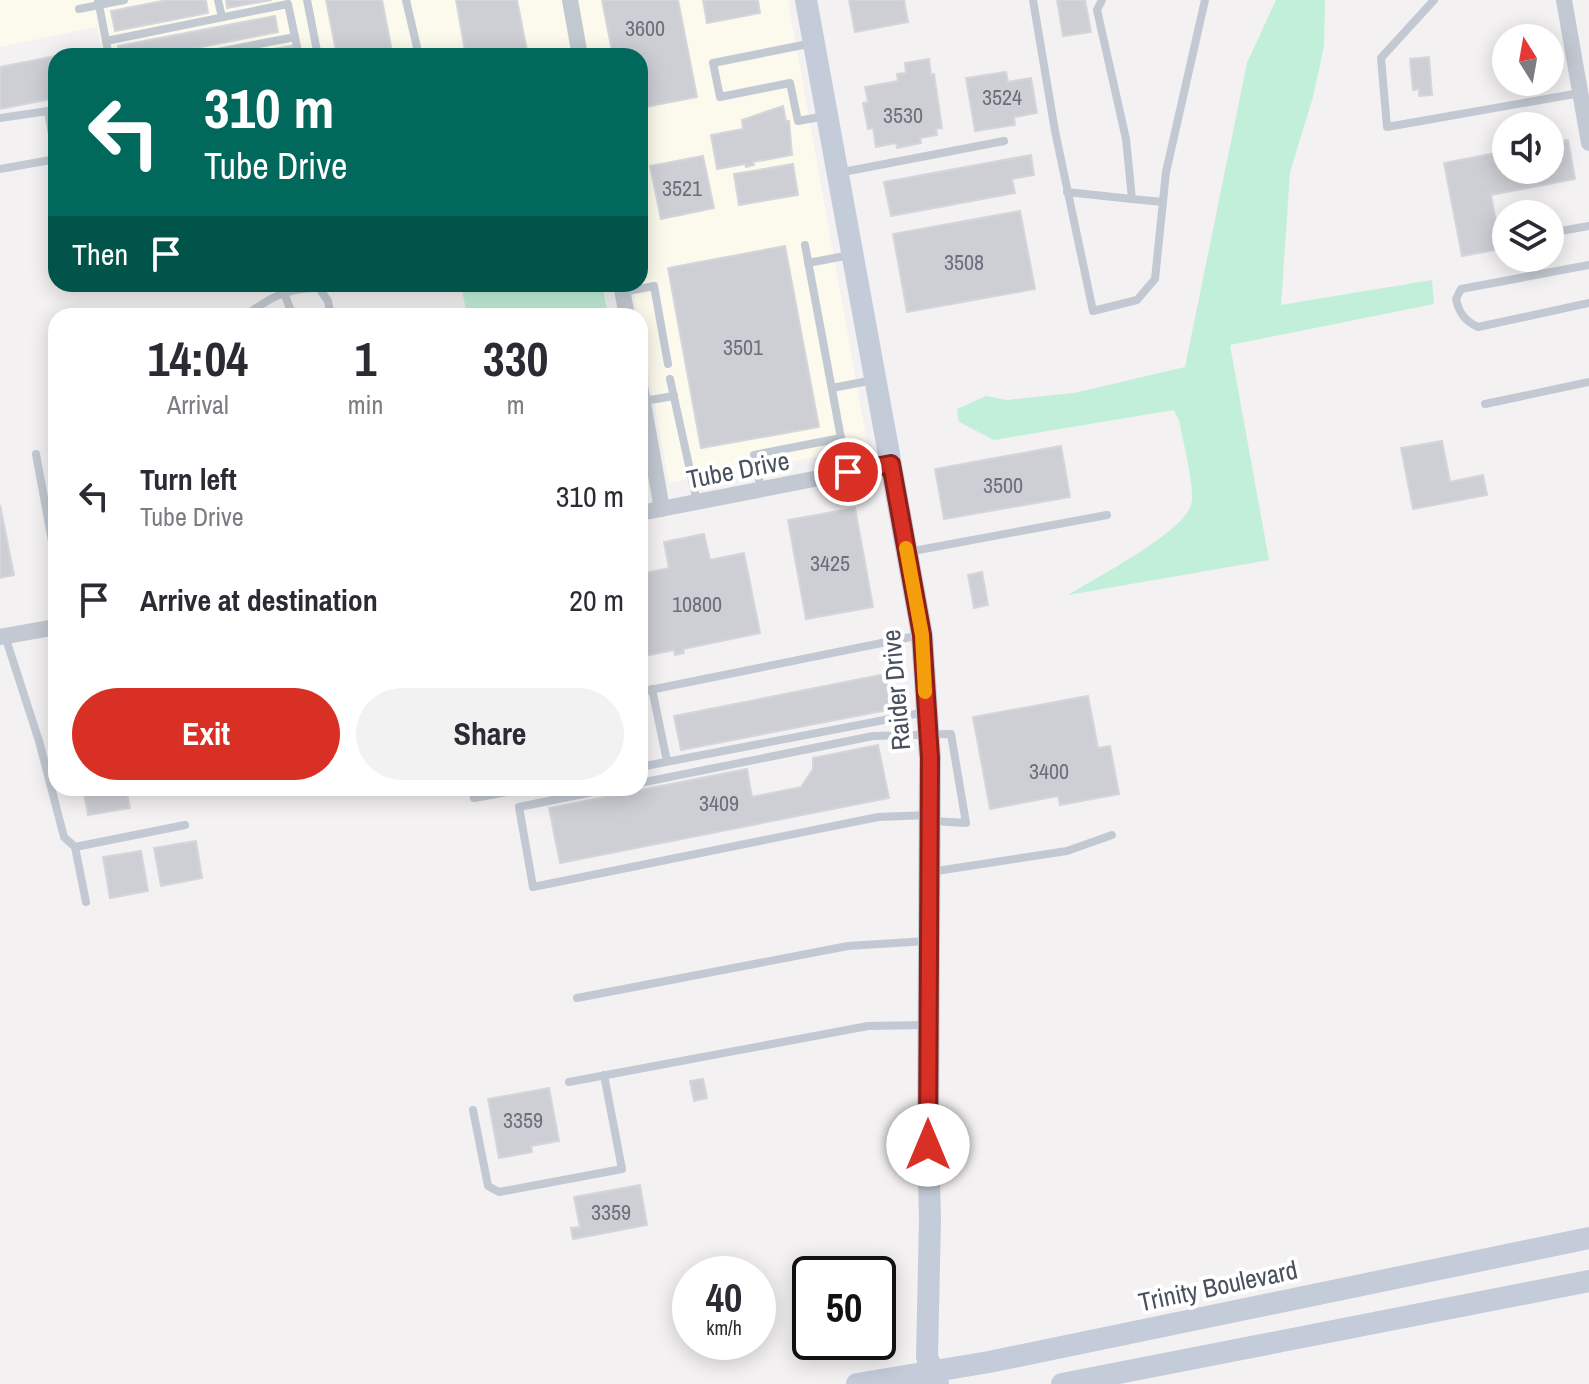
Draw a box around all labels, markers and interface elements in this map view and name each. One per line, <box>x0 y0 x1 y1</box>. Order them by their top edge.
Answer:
house number: 3600 <box>625 13 665 43</box>
north arrow <box>1492 24 1564 96</box>
map controls <box>1492 24 1564 272</box>
text: 310 m <box>204 70 334 145</box>
icon: left <box>72 80 176 184</box>
house number: 3524 <box>982 82 1022 112</box>
house number: 3530 <box>883 100 923 130</box>
button: sound <box>1492 112 1564 184</box>
text: Tube Drive <box>204 142 348 190</box>
house number: 3521 <box>662 173 702 203</box>
button: layers <box>1492 200 1564 272</box>
icon: arrive <box>144 232 188 276</box>
text: Then <box>72 234 128 274</box>
house number: 3508 <box>944 247 984 277</box>
text: 14:04 <box>148 326 248 391</box>
text: 1 <box>355 326 376 391</box>
text: 330 <box>483 326 548 391</box>
house number: 3501 <box>723 332 763 362</box>
text: Arrival <box>167 387 229 422</box>
text: min <box>348 387 383 422</box>
text: m <box>507 387 525 422</box>
pin <box>814 438 882 506</box>
street label: Tube Drive <box>684 442 792 497</box>
icon: arrive <box>826 450 870 494</box>
text: Turn left <box>140 459 237 499</box>
house number: 3500 <box>983 470 1023 500</box>
icon: left <box>72 474 116 518</box>
text: 310 m <box>556 476 624 516</box>
text: Tube Drive <box>140 499 244 534</box>
house number: 3425 <box>810 548 850 578</box>
icon: arrive <box>72 578 116 622</box>
text: Arrive at destination <box>140 580 378 620</box>
text: 20 m <box>569 580 624 620</box>
house number: 10800 <box>672 589 722 619</box>
street label: Raider Drive <box>873 628 918 752</box>
button: Exit <box>72 688 340 780</box>
button: Share <box>356 688 624 780</box>
house number: 3400 <box>1029 756 1069 786</box>
house number: 3409 <box>699 788 739 818</box>
position arrow <box>886 1103 970 1187</box>
house number: 3359 <box>503 1105 543 1135</box>
house number: 3359 <box>591 1197 631 1227</box>
street label: Trinity Boulevard <box>1135 1252 1301 1319</box>
speed limit sign: 50 <box>792 1256 896 1360</box>
text: 40 <box>706 1271 742 1324</box>
text: km/h <box>706 1314 742 1341</box>

